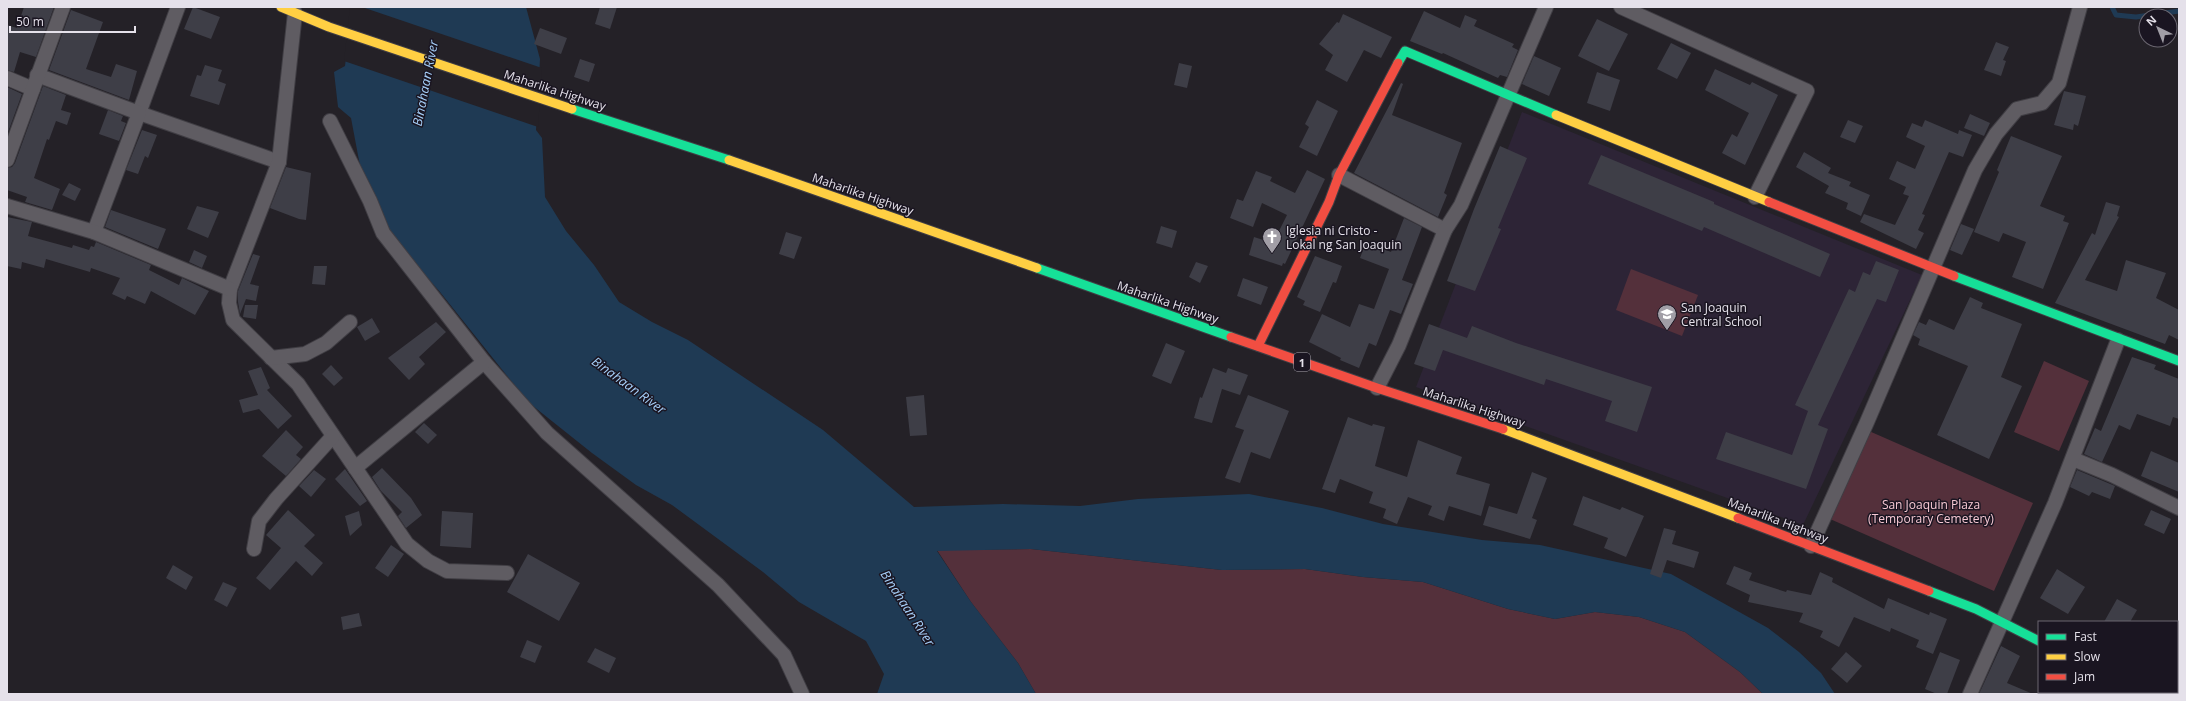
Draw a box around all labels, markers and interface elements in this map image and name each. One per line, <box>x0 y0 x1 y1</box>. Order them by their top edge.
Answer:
scale bar <box>10 8 135 34</box>
north arrow <box>2138 8 2178 48</box>
text: N <box>2142 12 2159 29</box>
text: 50 m <box>16 13 44 30</box>
water label: Binahaan River <box>408 38 442 128</box>
street label: Maharlika Highway <box>502 65 609 115</box>
street label: Maharlika Highway <box>810 169 917 220</box>
place label: Iglesia ni Cristo - Lokal ng San Joaquin <box>1286 222 1402 253</box>
church icon: Iglesia ni Cristo - Lokal ng San Joaquin <box>1261 226 1283 254</box>
street label: Maharlika Highway <box>1115 277 1222 328</box>
place label: San Joaquin Central School <box>1681 299 1762 330</box>
school or university icon: San Joaquin Central School <box>1656 303 1678 331</box>
water label: Binahaan River <box>588 352 670 418</box>
road number: 1 <box>1294 353 1310 371</box>
street label: Maharlika Highway <box>1421 382 1528 432</box>
street label: Maharlika Highway <box>1725 493 1832 547</box>
park label: San Joaquin Plaza (Temporary Cemetery) <box>1868 496 1994 527</box>
water label: Binahaan River <box>877 566 940 650</box>
legend <box>2038 621 2178 693</box>
text: Fast <box>2074 628 2097 645</box>
text: Slow <box>2074 648 2101 665</box>
text: Jam <box>2073 668 2095 685</box>

